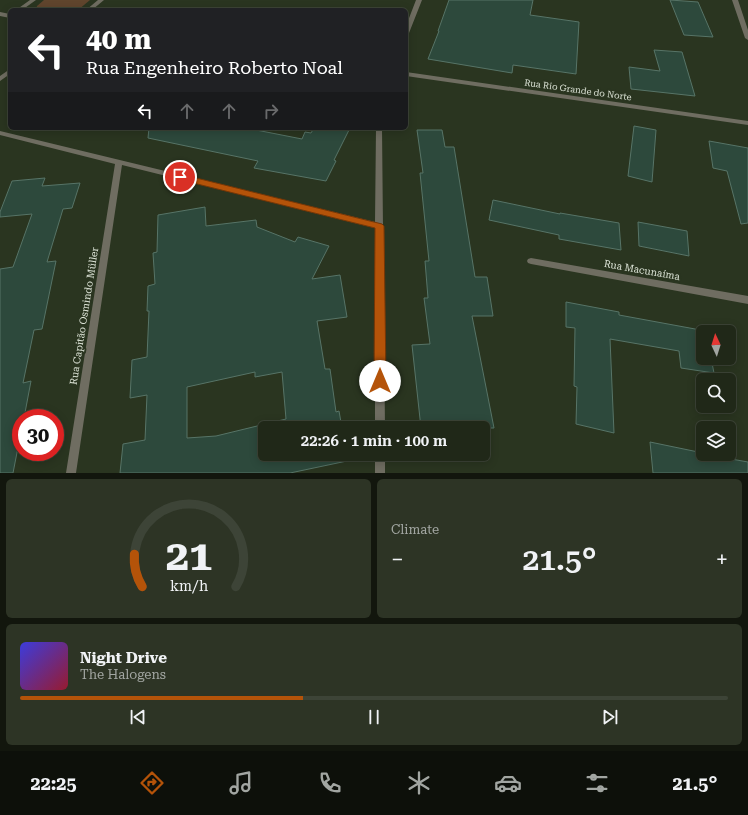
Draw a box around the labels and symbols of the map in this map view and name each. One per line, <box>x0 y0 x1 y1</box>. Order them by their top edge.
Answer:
street label: Rua Rio Grande do Norte <box>524 78 632 102</box>
pin <box>163 160 197 194</box>
street label: Rua Capitão Osmindo Müller <box>68 247 100 385</box>
street label: Rua Macunaíma <box>603 258 681 282</box>
north arrow <box>696 325 736 365</box>
position arrow <box>359 360 401 402</box>
speed limit sign: 30 <box>12 409 64 461</box>

